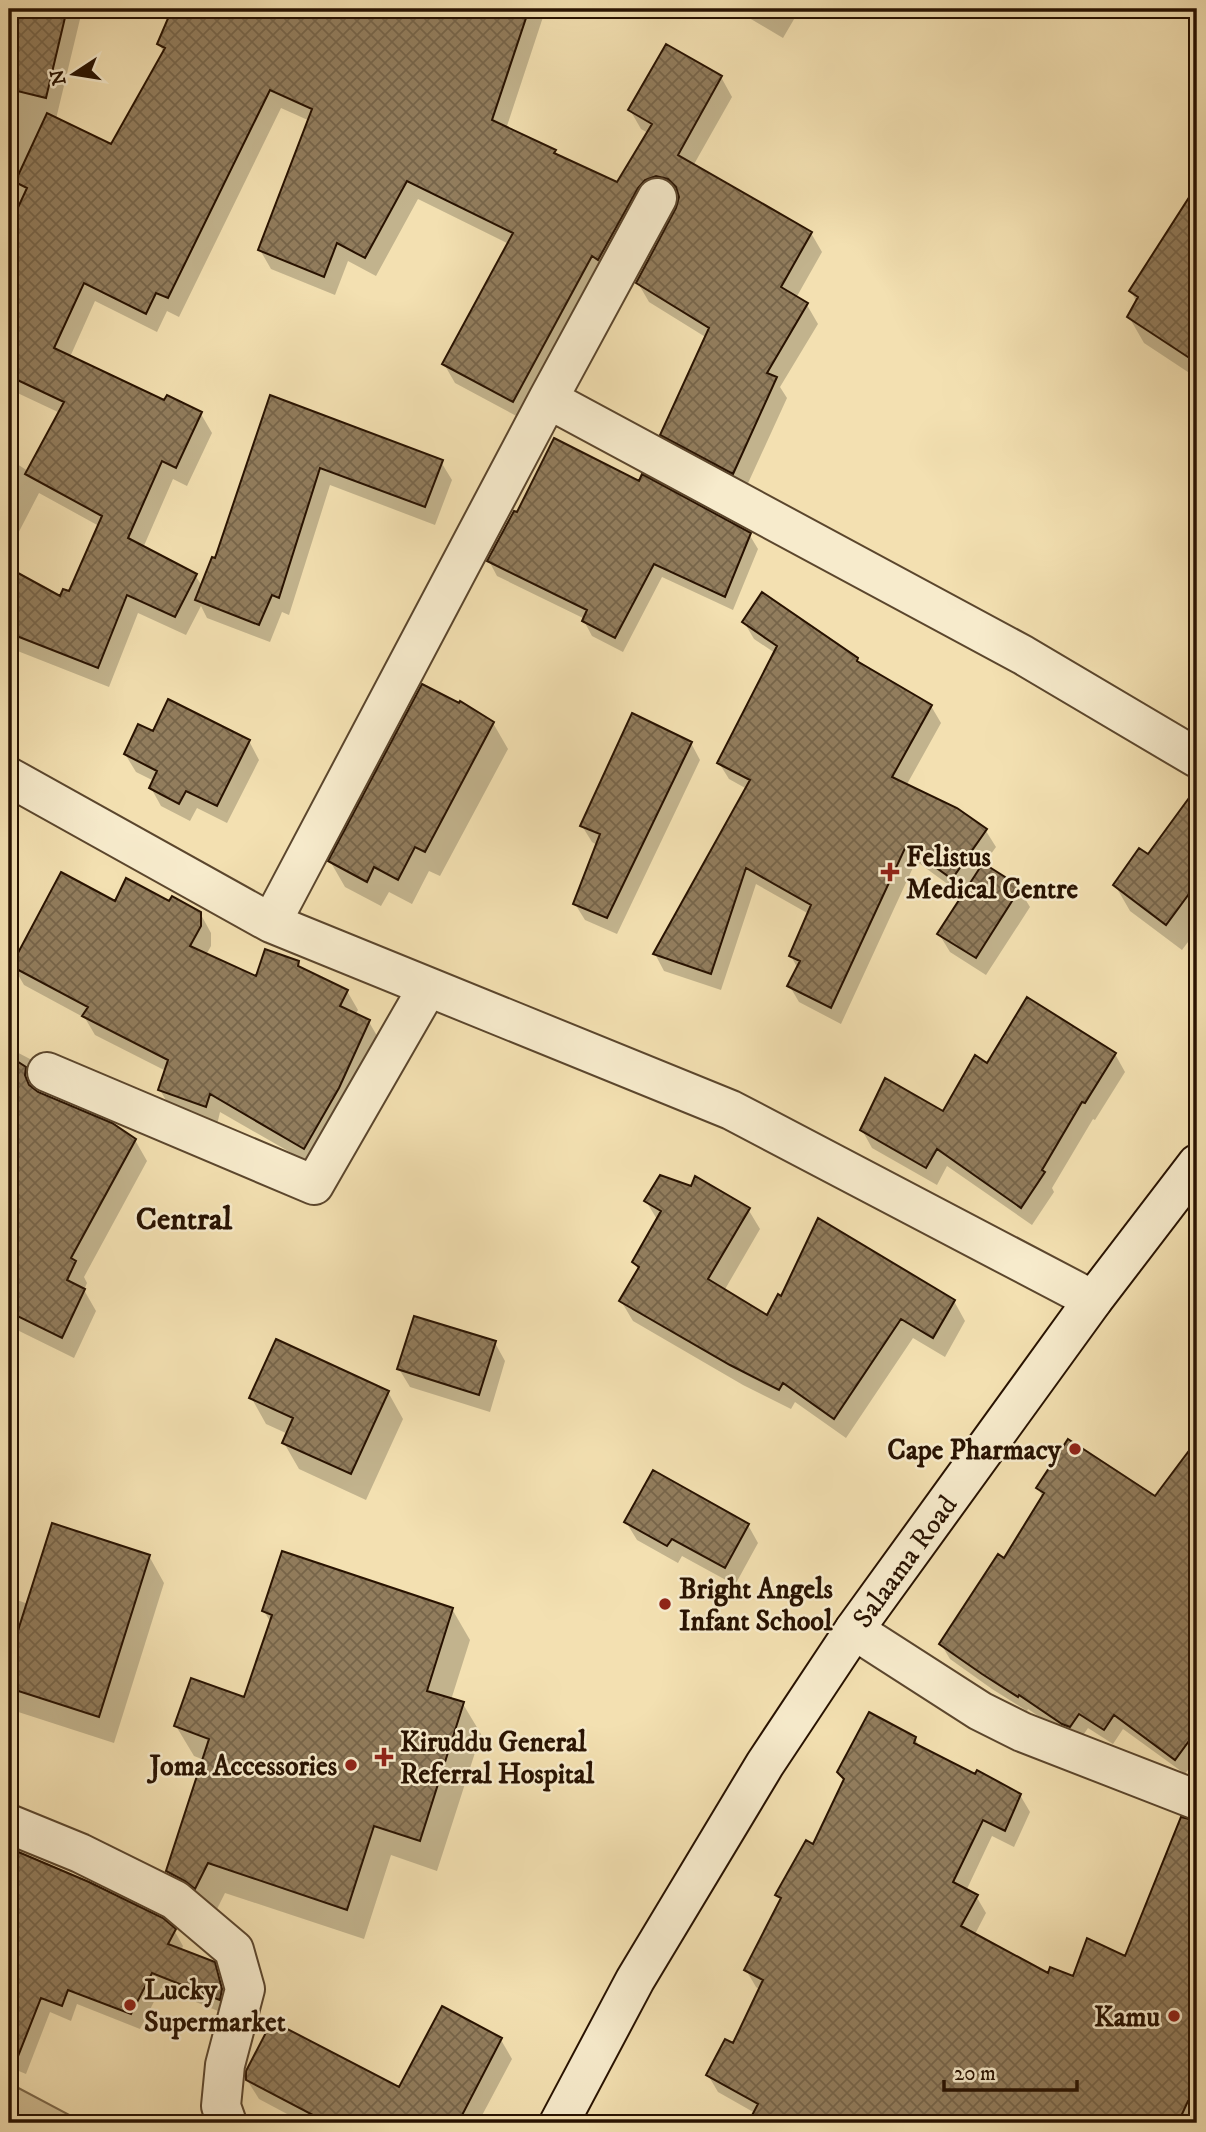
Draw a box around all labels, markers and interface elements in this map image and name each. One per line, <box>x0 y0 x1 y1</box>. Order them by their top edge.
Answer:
north arrow <box>38 38 108 108</box>
text: N <box>46 67 72 87</box>
place label: Felistus Medical Centre <box>906 840 1078 907</box>
marker: Felistus Medical Centre <box>880 862 900 882</box>
district label: Central <box>136 1200 233 1240</box>
place label: Cape Pharmacy <box>887 1433 1062 1468</box>
marker: Cape Pharmacy <box>1067 1441 1083 1457</box>
street label: Salaama Road <box>845 1489 965 1635</box>
place label: Bright Angels Infant School <box>679 1572 833 1639</box>
marker: Bright Angels Infant School <box>657 1596 673 1612</box>
place label: Kiruddu General Referral Hospital <box>400 1725 595 1792</box>
marker: Kiruddu General Referral Hospital <box>374 1747 394 1767</box>
place label: Joma Accessories <box>146 1749 338 1784</box>
marker: Joma Accessories <box>343 1757 359 1773</box>
place label: Lucky Supermarket <box>144 1973 286 2040</box>
marker: Lucky Supermarket <box>122 1997 138 2013</box>
place label: Kamu <box>1094 2000 1160 2035</box>
marker: Kamu <box>1166 2008 1182 2024</box>
scale bar <box>944 2048 1076 2092</box>
text: 20 m <box>954 2061 996 2087</box>

